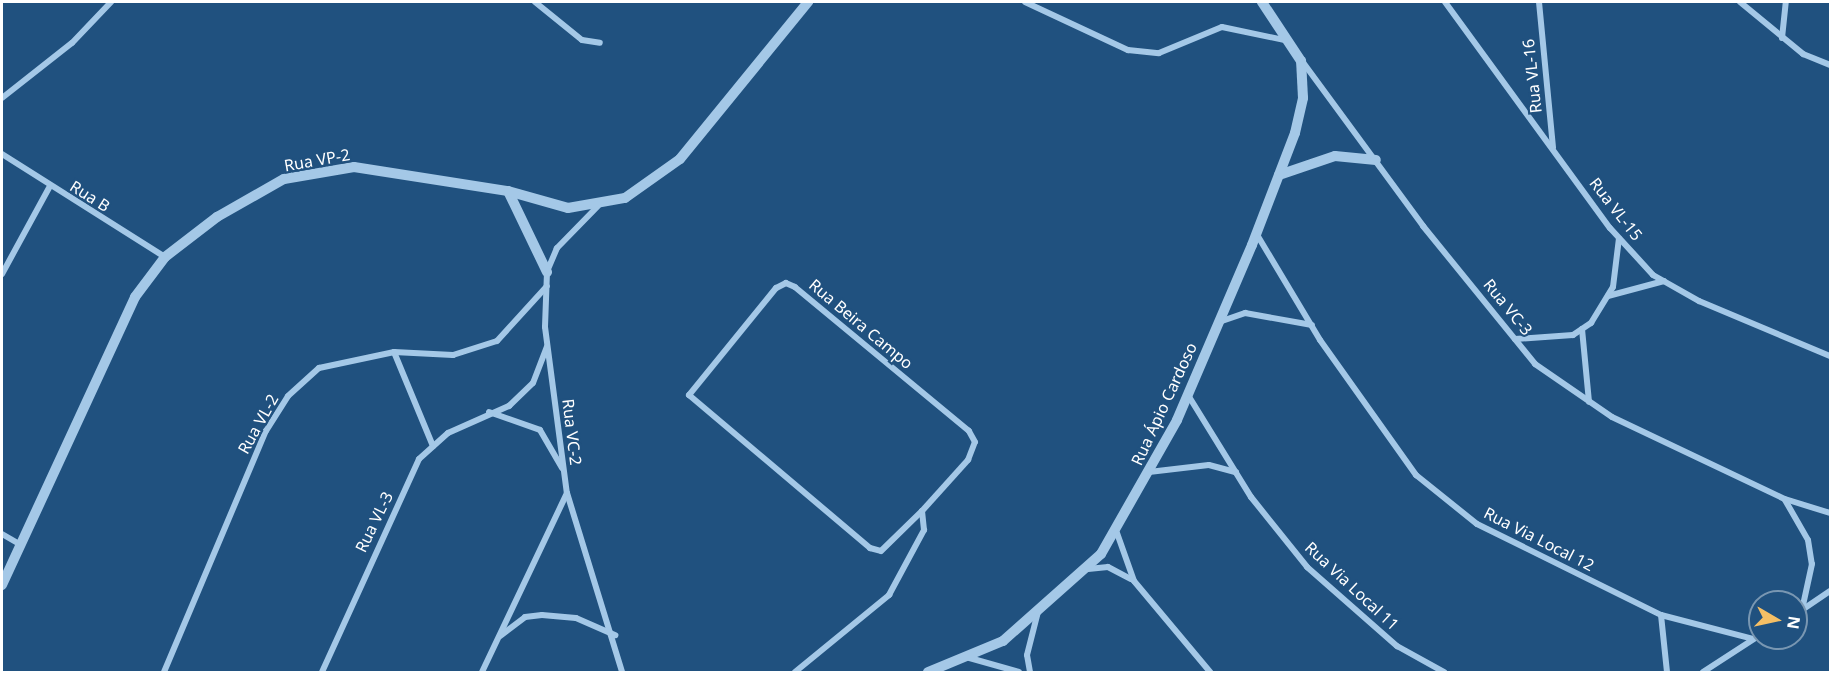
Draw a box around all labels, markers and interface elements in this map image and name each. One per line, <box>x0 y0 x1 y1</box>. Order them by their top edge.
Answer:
street label: Rua VL-16 <box>1519 38 1545 114</box>
street label: Rua VP-2 <box>283 145 351 175</box>
street label: Rua VL-15 <box>1586 174 1646 244</box>
street label: Rua B <box>67 176 113 216</box>
street label: Rua Beira Campo <box>805 275 917 373</box>
street label: Rua VC-3 <box>1480 275 1536 339</box>
street label: Rua Ápio Cardoso <box>1127 340 1201 468</box>
street label: Rua VL-2 <box>234 391 282 457</box>
street label: Rua VC-2 <box>558 398 586 466</box>
street label: Rua VL-3 <box>351 488 397 556</box>
street label: Rua Via Local 12 <box>1481 503 1597 575</box>
street label: Rua Via Local 11 <box>1301 538 1403 634</box>
north arrow <box>1748 590 1808 650</box>
text: N <box>1782 614 1806 631</box>

